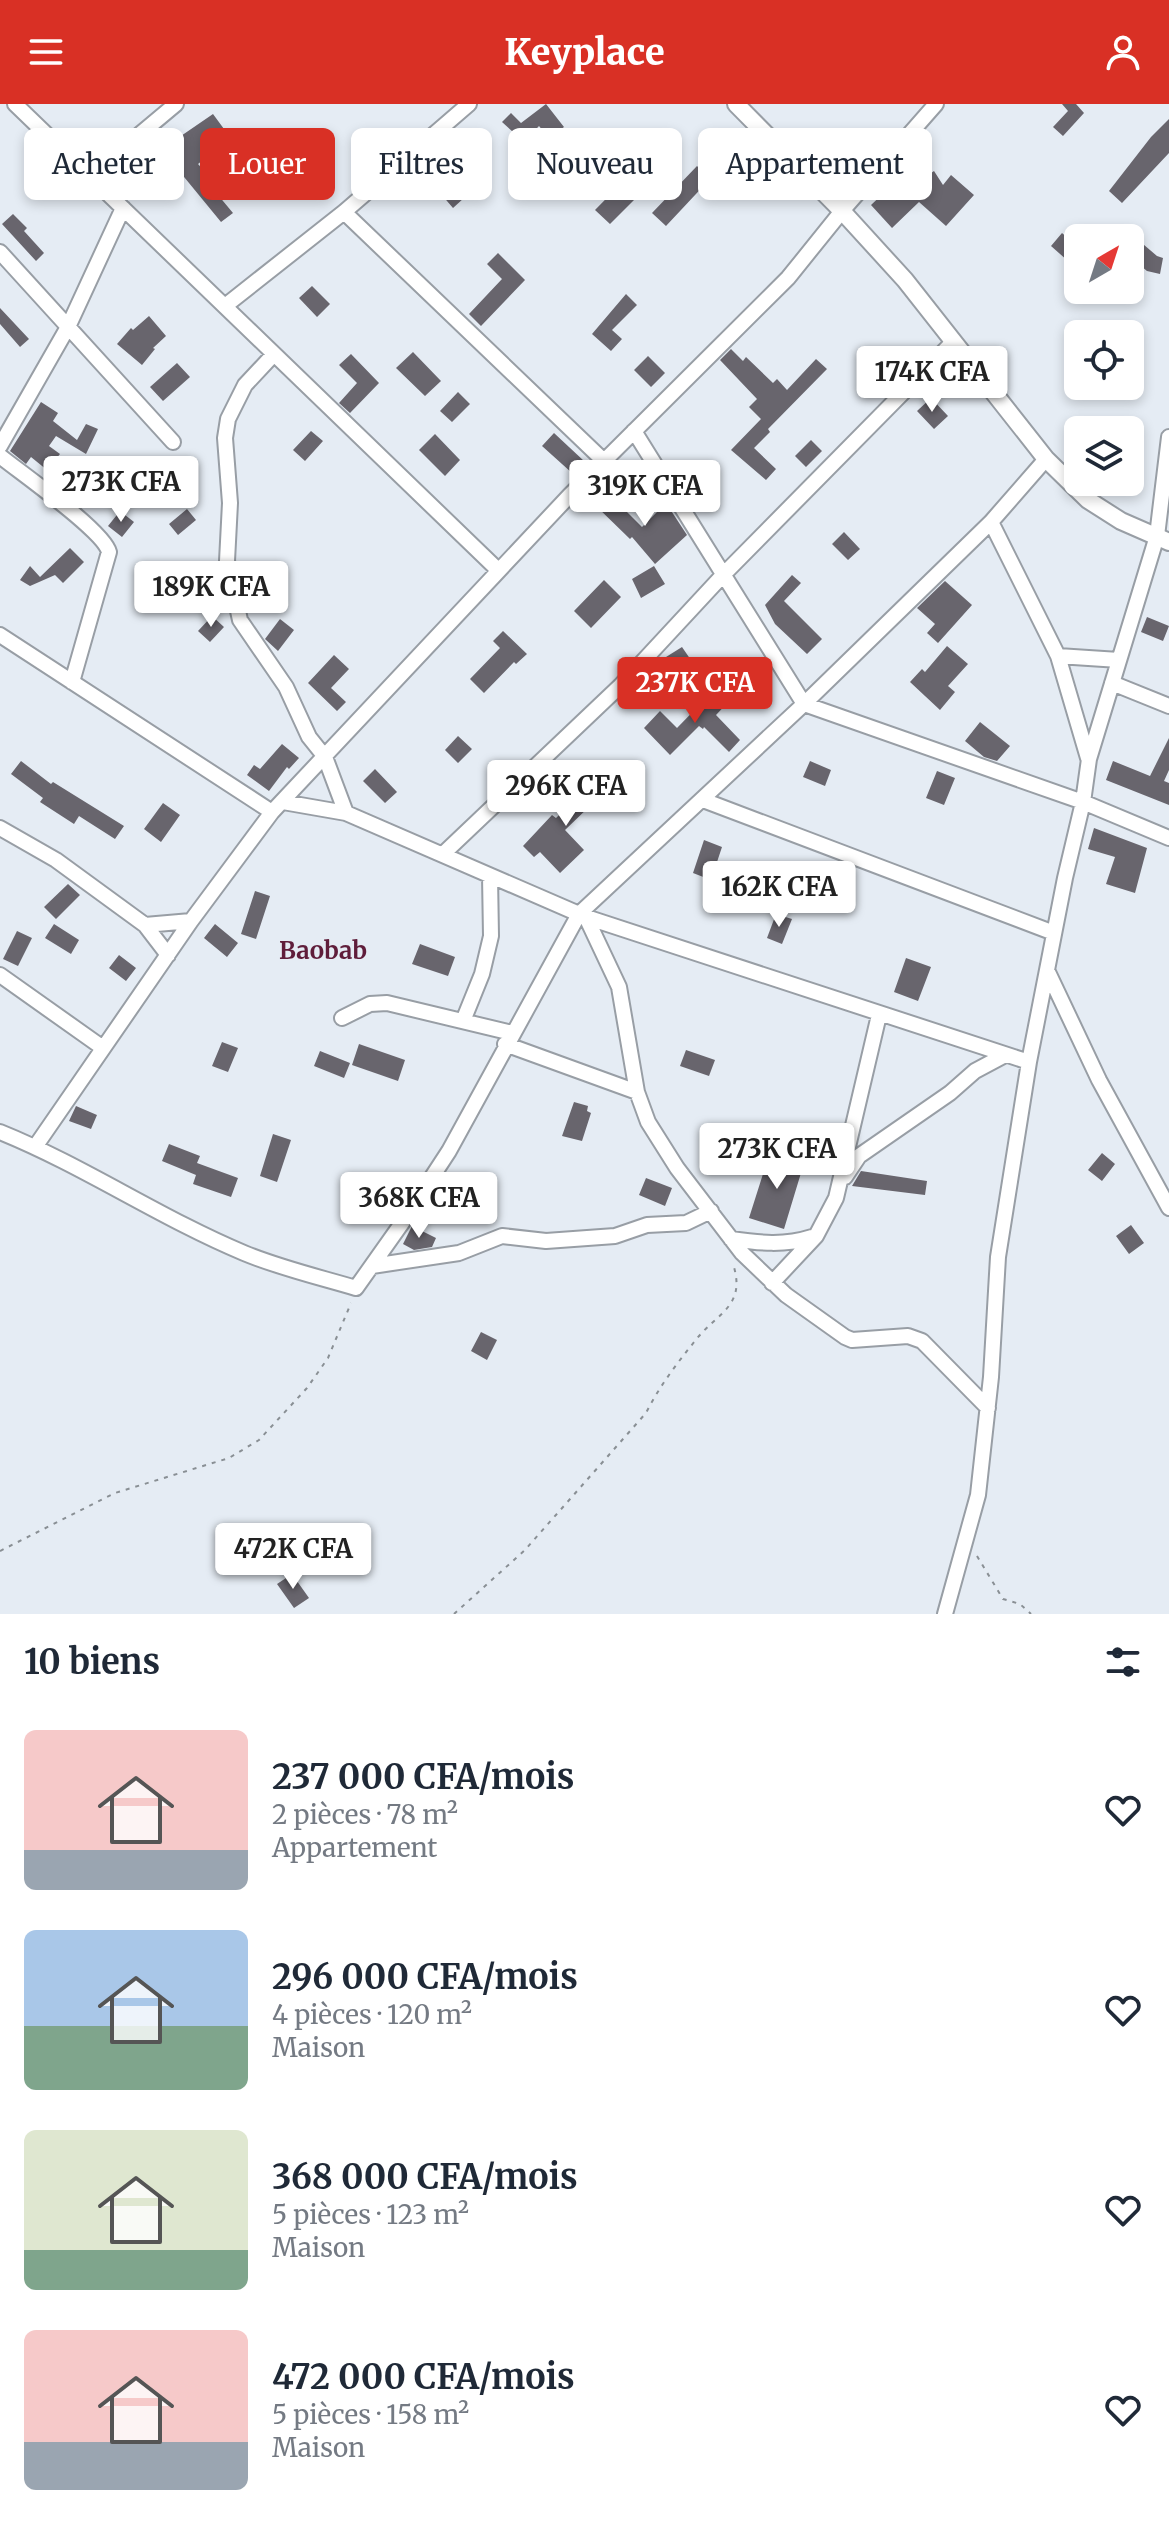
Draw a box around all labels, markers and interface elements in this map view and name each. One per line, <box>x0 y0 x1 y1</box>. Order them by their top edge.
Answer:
icon: menu <box>24 30 68 74</box>
text: Keyplace <box>504 30 665 75</box>
icon: person <box>1101 30 1145 74</box>
chip: Acheter <box>24 128 184 200</box>
chip: Louer <box>200 128 335 200</box>
chip: Filtres <box>351 128 492 200</box>
chip: Nouveau <box>508 128 682 200</box>
chip: Appartement <box>698 128 932 200</box>
north arrow <box>1064 224 1144 304</box>
map controls <box>1064 224 1144 496</box>
button: locate <box>1064 320 1144 400</box>
pin: 174K CFA <box>849 346 1015 414</box>
text: 174K CFA <box>875 355 989 388</box>
button: layers <box>1064 416 1144 496</box>
pin: 273K CFA <box>38 456 204 524</box>
pin: 319K CFA <box>562 460 728 528</box>
text: 273K CFA <box>61 465 181 498</box>
text: 319K CFA <box>587 469 703 502</box>
pin: 189K CFA <box>128 561 294 629</box>
text: 189K CFA <box>152 570 270 603</box>
pin: 237K CFA <box>612 657 778 725</box>
text: 237K CFA <box>635 666 755 699</box>
pin: 296K CFA <box>483 760 649 828</box>
text: 296K CFA <box>505 769 627 802</box>
pin: 162K CFA <box>696 861 862 929</box>
text: 162K CFA <box>721 870 837 903</box>
district label: Baobab <box>279 935 367 966</box>
pin: 273K CFA <box>694 1123 860 1191</box>
text: 273K CFA <box>717 1132 837 1165</box>
pin: 368K CFA <box>336 1172 502 1240</box>
text: 368K CFA <box>358 1181 480 1214</box>
pin: 472K CFA <box>210 1523 376 1591</box>
text: 472K CFA <box>233 1532 353 1565</box>
icon: filters <box>1101 1640 1145 1684</box>
text: 10 biens <box>24 1641 160 1683</box>
text: 237 000 CFA/mois <box>272 1756 574 1798</box>
icon: home <box>88 1762 184 1858</box>
icon: heart <box>1101 1788 1145 1832</box>
text: 2 pièces · 78 m² <box>272 1798 458 1831</box>
text: Appartement <box>272 1831 437 1864</box>
text: 296 000 CFA/mois <box>272 1956 578 1998</box>
icon: home <box>88 1962 184 2058</box>
icon: heart <box>1101 1988 1145 2032</box>
text: 4 pièces · 120 m² <box>272 1998 472 2031</box>
text: Maison <box>272 2031 365 2064</box>
text: 368 000 CFA/mois <box>272 2156 578 2198</box>
icon: home <box>88 2162 184 2258</box>
icon: heart <box>1101 2188 1145 2232</box>
text: 5 pièces · 123 m² <box>272 2198 469 2231</box>
text: Maison <box>272 2231 365 2264</box>
text: 472 000 CFA/mois <box>272 2356 575 2398</box>
icon: home <box>88 2362 184 2458</box>
icon: heart <box>1101 2388 1145 2432</box>
text: 5 pièces · 158 m² <box>272 2398 469 2431</box>
text: Maison <box>272 2431 365 2464</box>

